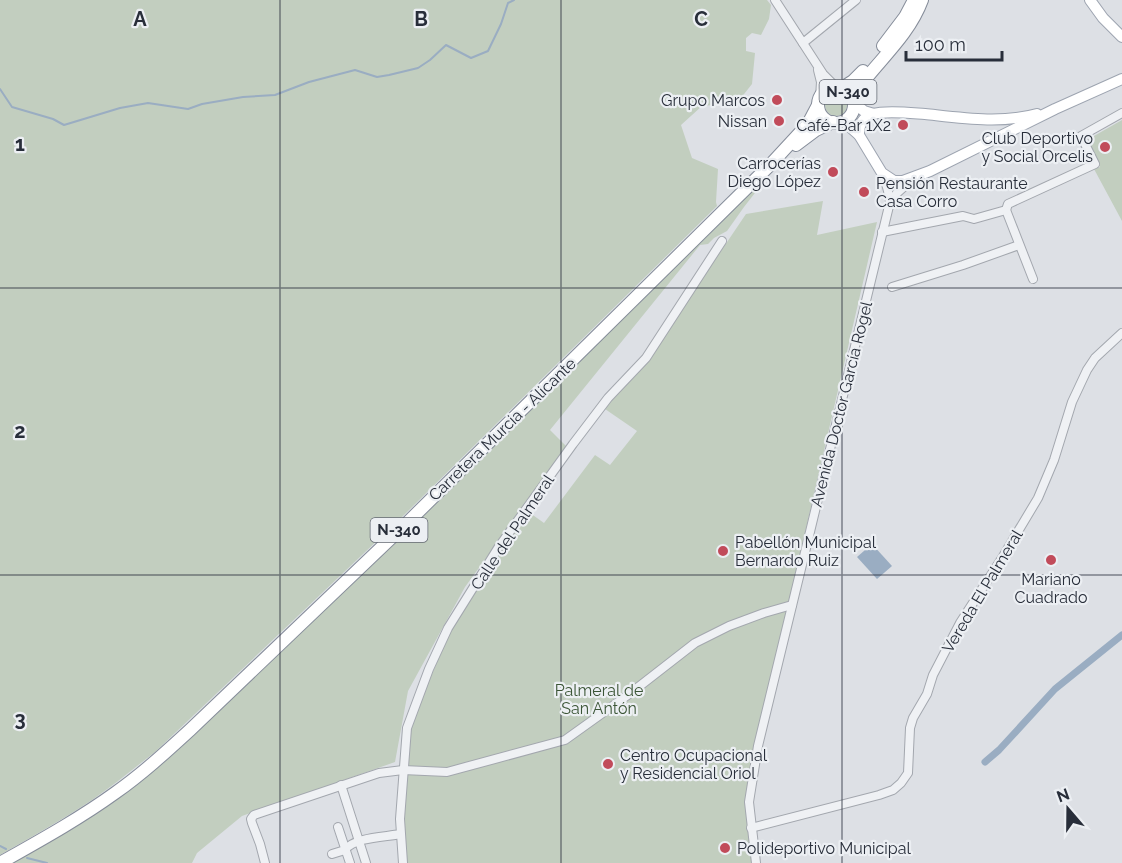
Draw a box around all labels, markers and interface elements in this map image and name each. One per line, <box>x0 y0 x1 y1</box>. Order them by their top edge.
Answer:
text: A <box>133 7 147 31</box>
text: B <box>414 7 428 31</box>
text: C <box>694 7 708 31</box>
scale bar <box>906 24 1002 62</box>
text: 100 m <box>915 34 966 55</box>
road number: N-340 <box>820 80 876 104</box>
place label: Grupo Marcos <box>661 91 765 110</box>
marker: Grupo Marcos <box>770 93 784 107</box>
place label: Nissan <box>718 112 767 131</box>
marker: Nissan <box>772 114 786 128</box>
place label: Café-Bar 1X2 <box>796 116 891 135</box>
marker: Café-Bar 1X2 <box>896 118 910 132</box>
place label: Club Deportivo y Social Orcelis <box>982 129 1093 166</box>
text: 1 <box>15 132 25 156</box>
marker: Club Deportivo y Social Orcelis <box>1098 140 1112 154</box>
place label: Carrocerías Diego López <box>727 154 821 191</box>
marker: Carrocerías Diego López <box>826 165 840 179</box>
place label: Pensión Restaurante Casa Corro <box>876 174 1028 211</box>
marker: Pensión Restaurante Casa Corro <box>857 185 871 199</box>
street label: Avenida Doctor García Rogel <box>807 299 876 509</box>
street label: Carretera Murcia - Alicante <box>425 354 580 505</box>
text: 2 <box>14 419 26 443</box>
street label: Calle del Palmeral <box>467 471 558 593</box>
road number: N-340 <box>370 518 428 542</box>
street label: Vereda El Palmeral <box>938 526 1027 656</box>
place label: Pabellón Municipal Bernardo Ruiz <box>735 533 877 570</box>
marker: Pabellón Municipal Bernardo Ruiz <box>716 544 730 558</box>
marker: Mariano Cuadrado <box>1044 553 1058 567</box>
place label: Mariano Cuadrado <box>1015 570 1087 607</box>
park label: Palmeral de San Antón <box>555 681 643 718</box>
text: 3 <box>14 707 26 731</box>
place label: Centro Ocupacional y Residencial Oriol <box>620 746 768 783</box>
marker: Centro Ocupacional y Residencial Oriol <box>601 757 615 771</box>
north arrow <box>1038 779 1098 839</box>
text: N <box>1054 784 1072 806</box>
place label: Polideportivo Municipal <box>737 839 911 858</box>
marker: Polideportivo Municipal <box>718 841 732 855</box>

